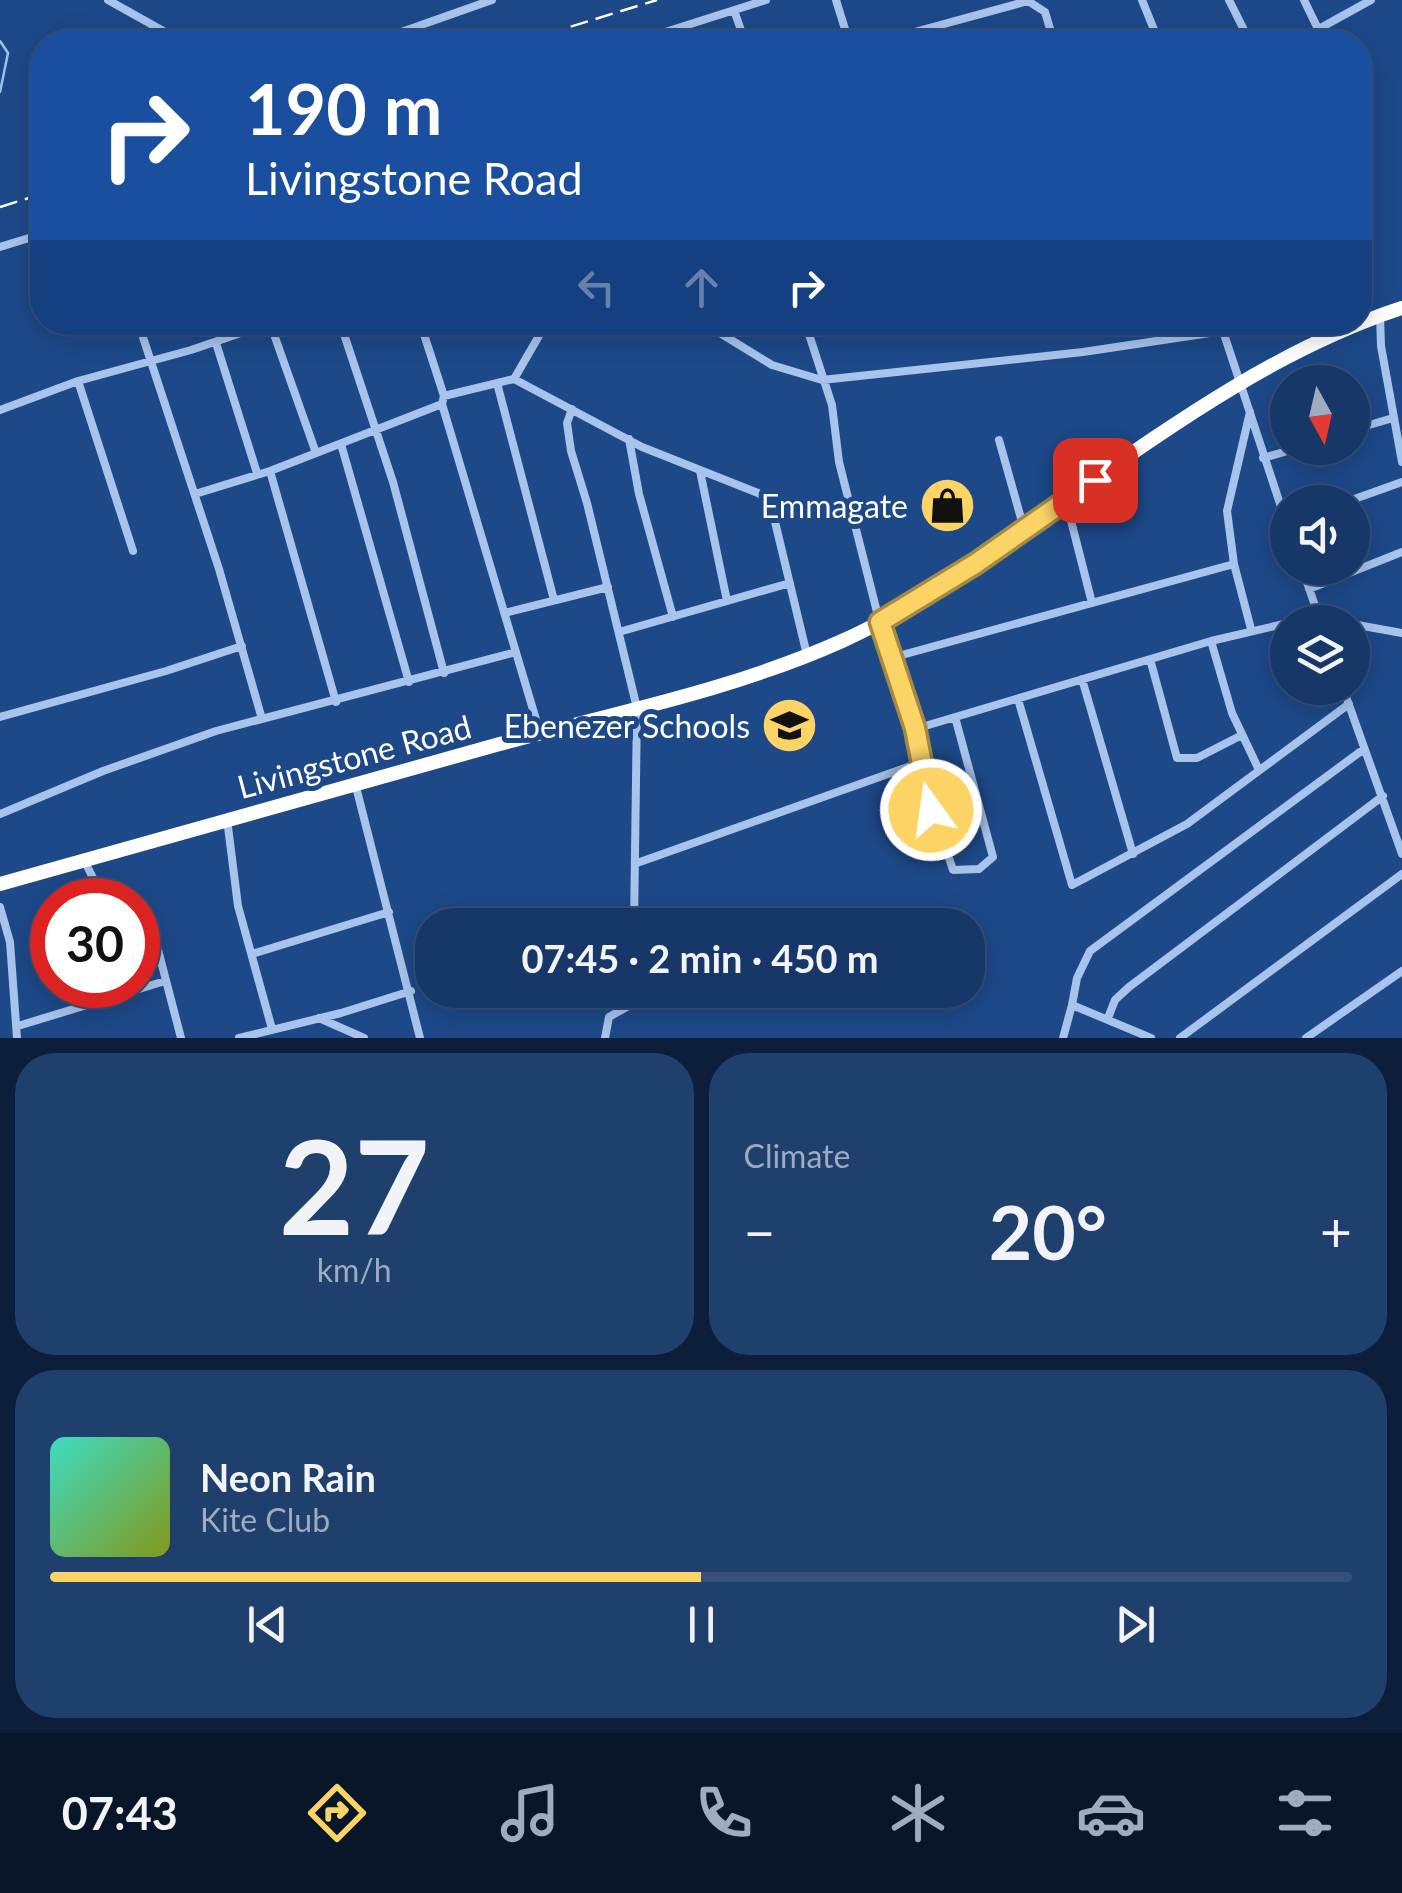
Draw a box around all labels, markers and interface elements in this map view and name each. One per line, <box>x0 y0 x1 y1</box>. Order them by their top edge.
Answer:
text: 190 m <box>245 66 442 150</box>
icon: right <box>80 70 210 200</box>
text: Livingstone Road <box>245 151 583 205</box>
icon: left <box>569 260 624 315</box>
icon: ahead <box>674 260 729 315</box>
icon: right <box>779 260 834 315</box>
north arrow <box>1270 365 1370 465</box>
map controls <box>1270 365 1370 705</box>
pin <box>1053 438 1138 523</box>
icon: arrive <box>1068 453 1123 508</box>
shop icon: Emmagate <box>917 475 977 535</box>
button: sound <box>1270 485 1370 585</box>
place label: Emmagate <box>761 486 908 525</box>
button: layers <box>1270 605 1370 705</box>
school or university icon: Ebenezer Schools <box>759 695 819 755</box>
street label: Livingstone Road <box>233 706 475 806</box>
place label: Ebenezer Schools <box>504 706 750 745</box>
position arrow <box>879 758 983 862</box>
speed limit sign: 30 <box>30 878 160 1008</box>
text: 07:45 · 2 min · 450 m <box>521 935 879 981</box>
text: 27 <box>279 1107 430 1263</box>
text: Climate <box>744 1136 850 1175</box>
text: 20° <box>989 1186 1107 1276</box>
text: − <box>744 1198 775 1264</box>
text: + <box>1320 1198 1352 1264</box>
text: km/h <box>317 1250 392 1289</box>
text: Neon Rain <box>200 1454 376 1500</box>
text: Kite Club <box>200 1500 330 1539</box>
icon: previous <box>240 1597 295 1652</box>
icon: pause <box>674 1597 729 1652</box>
icon: next <box>1108 1597 1163 1652</box>
icon: directions <box>302 1778 372 1848</box>
icon: music <box>495 1778 565 1848</box>
icon: phone <box>689 1778 759 1848</box>
icon: climate <box>883 1778 953 1848</box>
icon: car <box>1076 1778 1146 1848</box>
icon: filters <box>1270 1778 1340 1848</box>
text: 07:43 <box>62 1786 178 1840</box>

